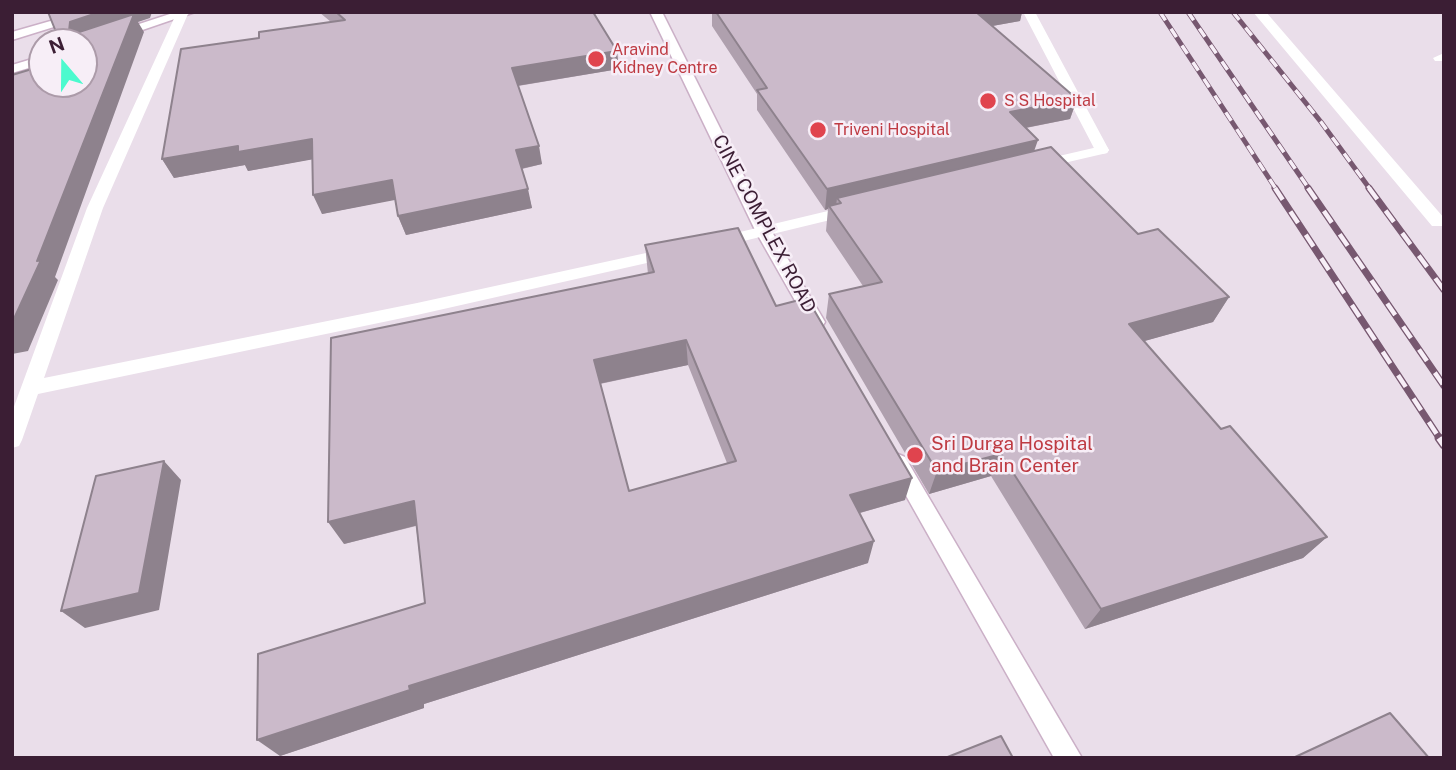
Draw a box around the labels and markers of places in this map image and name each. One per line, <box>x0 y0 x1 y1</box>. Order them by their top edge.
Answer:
place label: Aravind Kidney Centre <box>612 40 718 78</box>
marker: Aravind Kidney Centre <box>586 49 606 69</box>
marker: S S Hospital <box>978 91 998 111</box>
place label: S S Hospital <box>1004 91 1096 111</box>
marker: Triveni Hospital <box>808 120 828 140</box>
place label: Triveni Hospital <box>834 120 950 140</box>
place label: Sri Durga Hospital and Brain Center <box>931 433 1093 477</box>
marker: Sri Durga Hospital and Brain Center <box>905 445 925 465</box>

